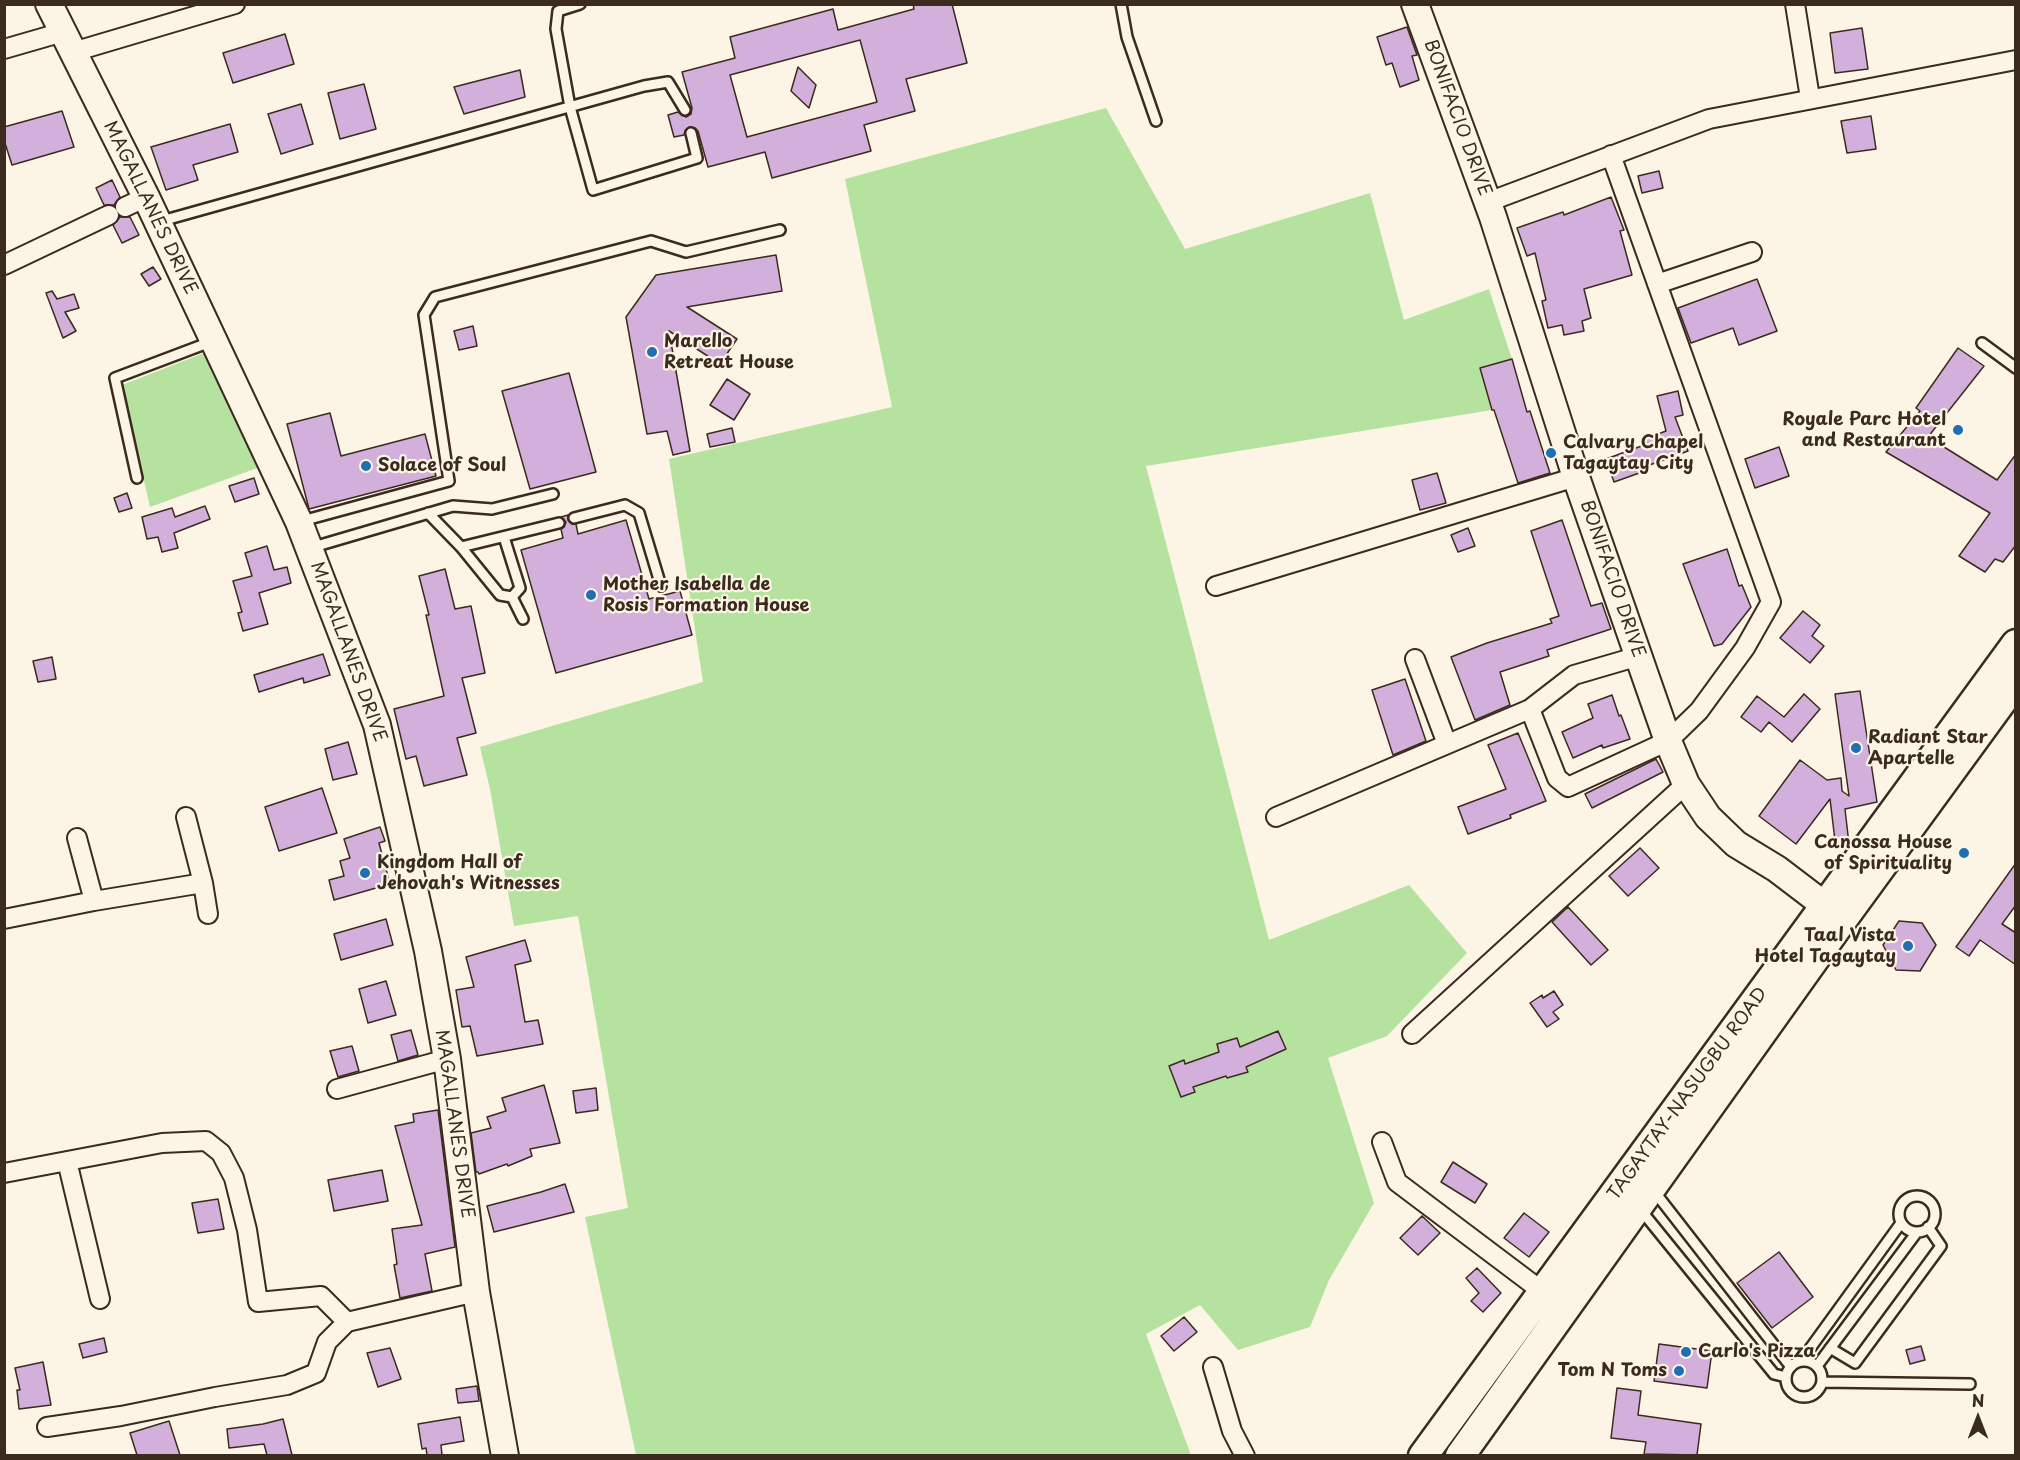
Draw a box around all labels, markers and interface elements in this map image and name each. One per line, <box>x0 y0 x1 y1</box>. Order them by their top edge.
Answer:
street label: BONIFACIO DRIVE <box>1419 37 1495 199</box>
street label: MAGALLANES DRIVE <box>99 118 201 298</box>
place label: Marello Retreat House <box>664 331 794 374</box>
marker: Marello Retreat House <box>645 345 659 359</box>
place label: Royale Parc Hotel and Restaurant <box>1783 409 1946 452</box>
marker: Royale Parc Hotel and Restaurant <box>1951 423 1965 437</box>
place label: Calvary Chapel Tagaytay City <box>1563 432 1703 474</box>
marker: Calvary Chapel Tagaytay City <box>1544 446 1558 460</box>
place label: Solace of Soul <box>378 455 506 477</box>
marker: Solace of Soul <box>359 459 373 473</box>
street label: BONIFACIO DRIVE <box>1575 498 1649 660</box>
street label: MAGALLANES DRIVE <box>305 559 391 745</box>
place label: Mother Isabella de Rosis Formation House <box>603 574 809 616</box>
marker: Mother Isabella de Rosis Formation House <box>584 588 598 602</box>
place label: Radiant Star Apartelle <box>1868 727 1988 770</box>
marker: Radiant Star Apartelle <box>1849 741 1863 755</box>
place label: Canossa House of Spirituality <box>1814 832 1952 874</box>
marker: Canossa House of Spirituality <box>1957 846 1971 860</box>
place label: Kingdom Hall of Jehovah's Witnesses <box>377 852 560 894</box>
marker: Kingdom Hall of Jehovah's Witnesses <box>358 866 372 880</box>
place label: Taal Vista Hotel Tagaytay <box>1755 925 1896 968</box>
marker: Taal Vista Hotel Tagaytay <box>1901 939 1915 953</box>
street label: TAGAYTAY-NASUGBU ROAD <box>1604 984 1772 1204</box>
street label: MAGALLANES DRIVE <box>430 1028 478 1220</box>
place label: Carlo's Pizza <box>1698 1341 1816 1363</box>
marker: Carlo's Pizza <box>1679 1345 1693 1359</box>
place label: Tom N Toms <box>1558 1360 1667 1382</box>
marker: Tom N Toms <box>1672 1364 1686 1378</box>
north arrow <box>1948 1388 2008 1448</box>
text: N <box>1972 1388 1984 1412</box>

